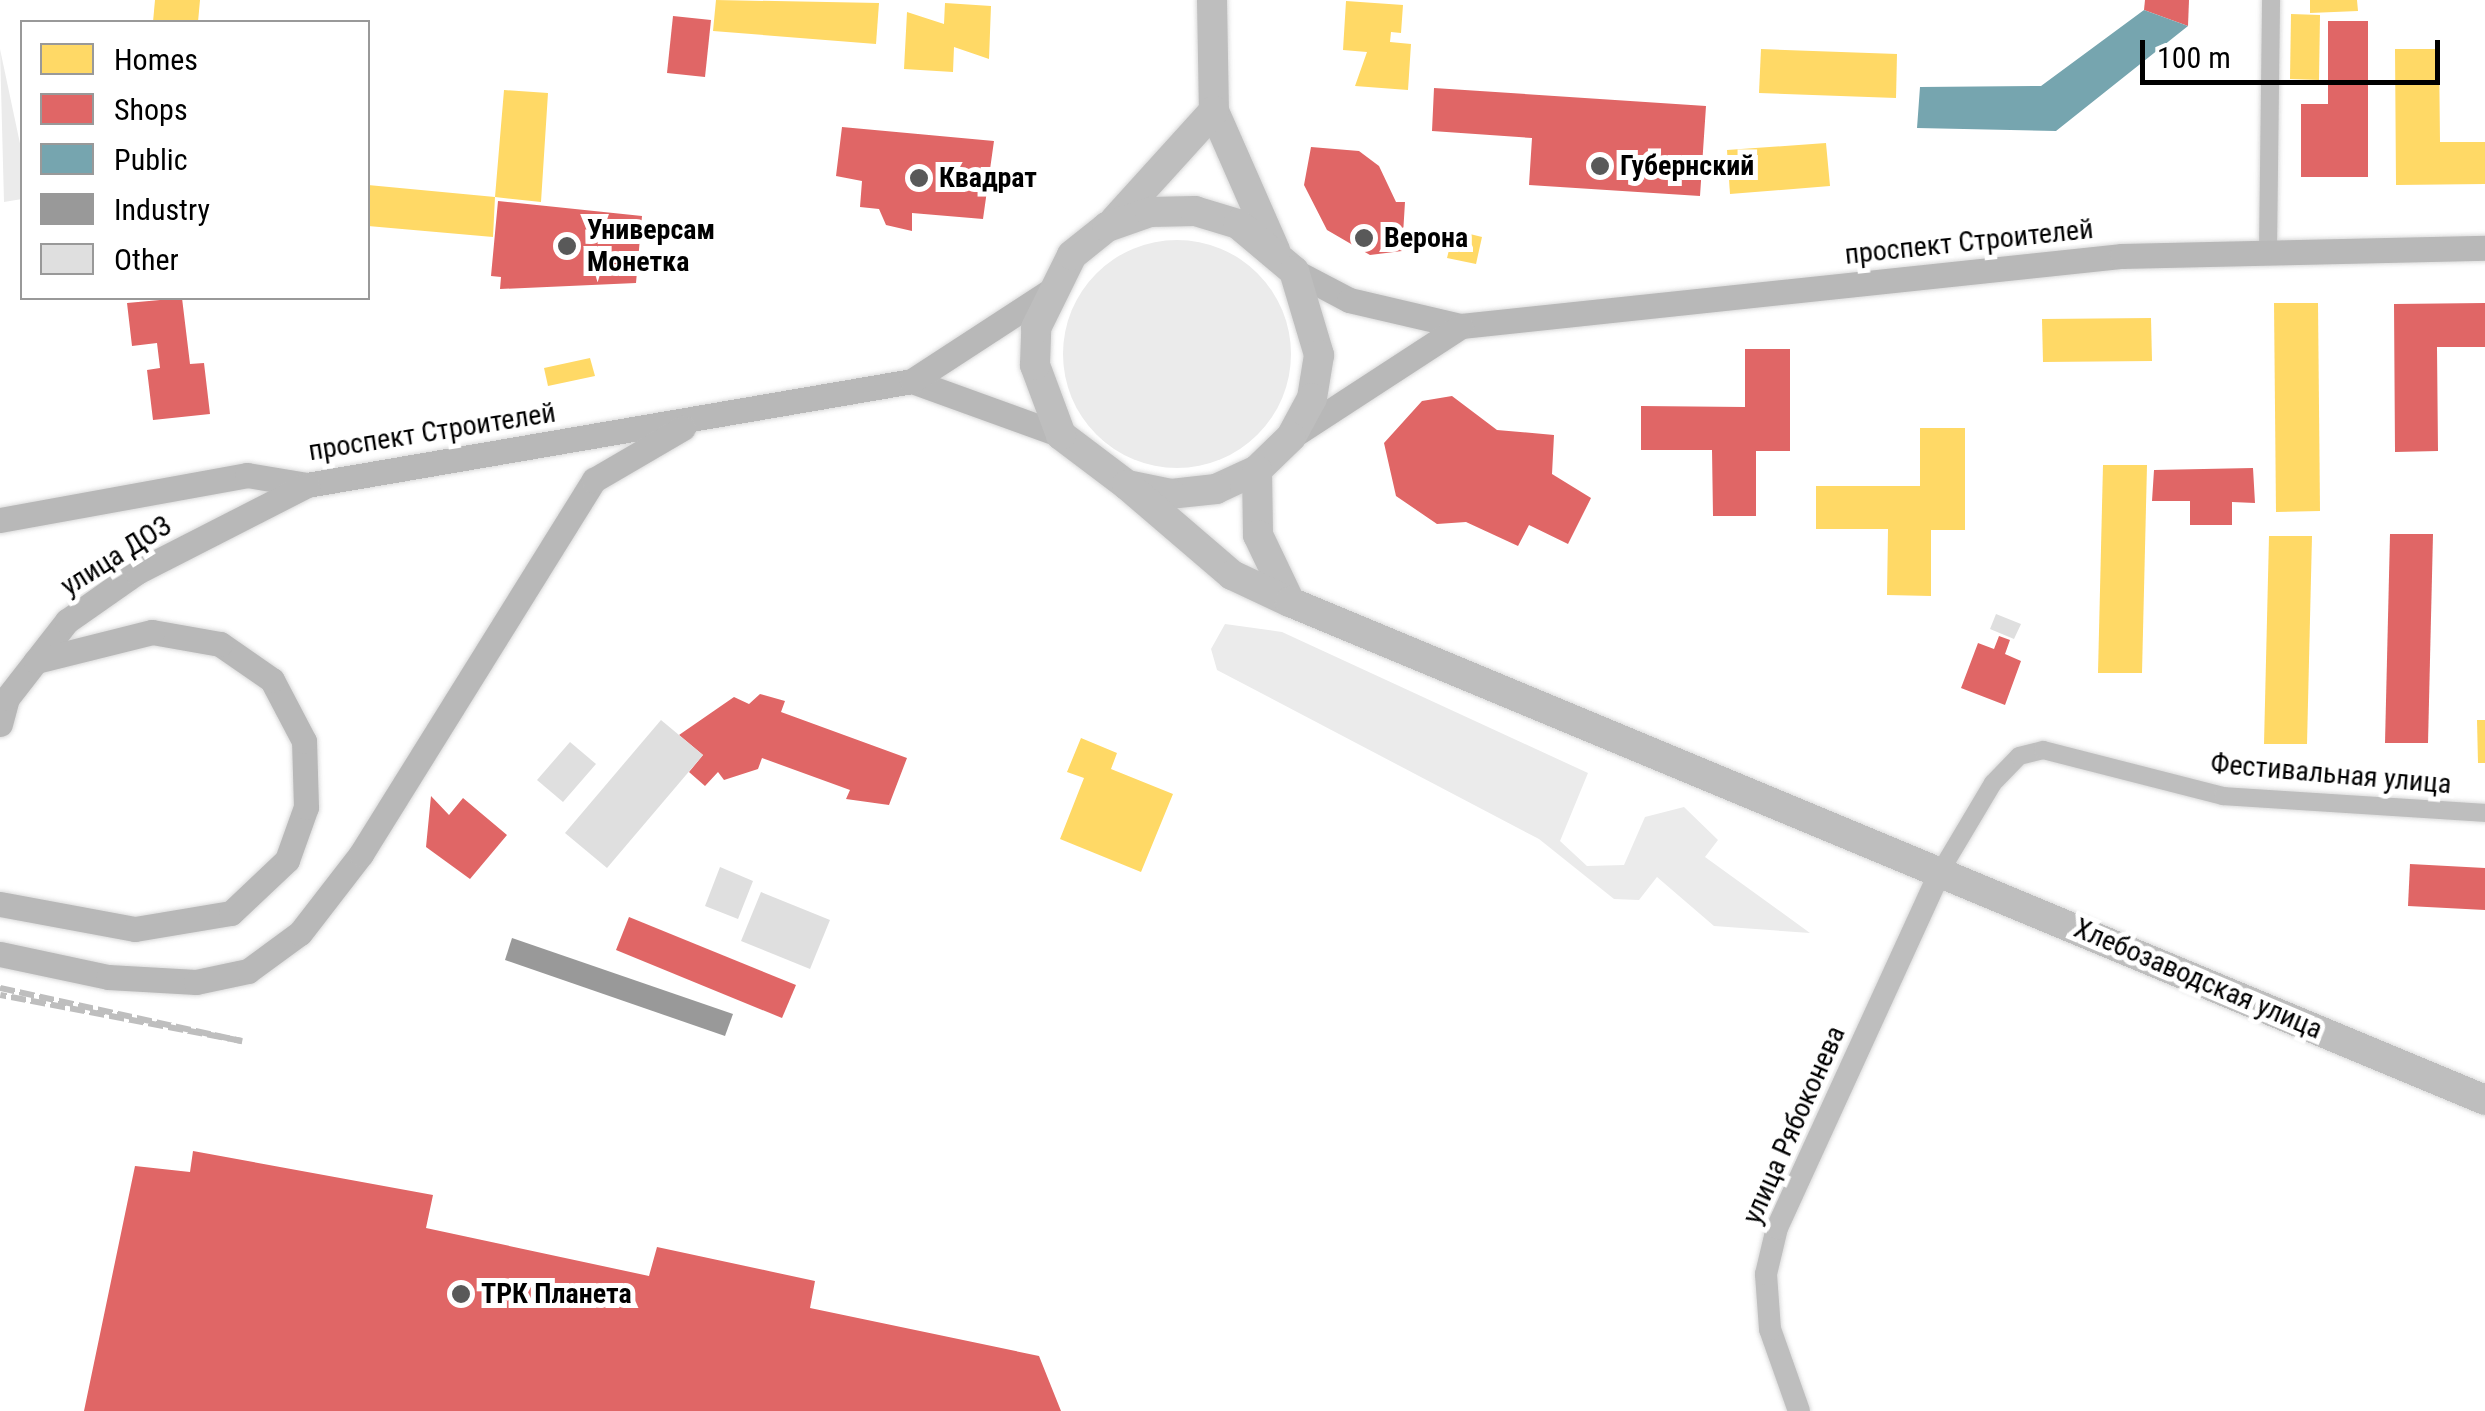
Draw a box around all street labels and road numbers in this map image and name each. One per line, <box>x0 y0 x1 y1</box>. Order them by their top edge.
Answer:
street label: проспект Строителей <box>1843 212 2095 272</box>
street label: проспект Строителей <box>306 396 558 468</box>
street label: улица ДОЗ <box>55 509 177 603</box>
street label: Фестивальная улица <box>2209 747 2453 801</box>
street label: Хлебозаводская улица <box>2069 912 2327 1046</box>
street label: улица Рябоконева <box>1735 1021 1853 1229</box>

